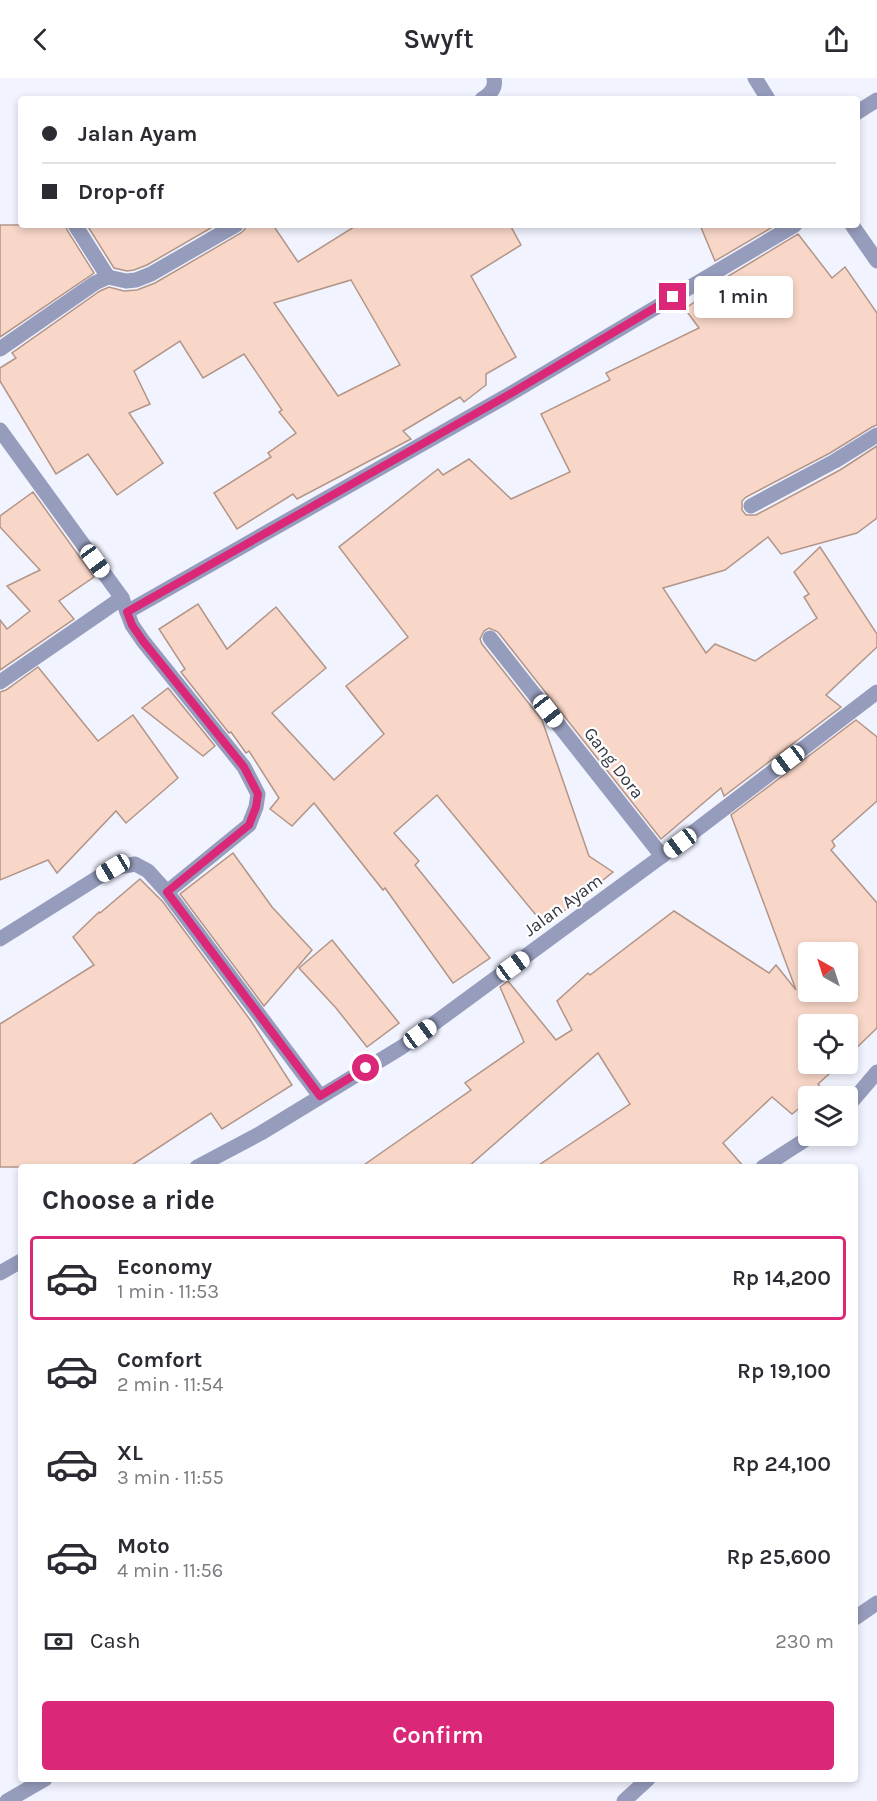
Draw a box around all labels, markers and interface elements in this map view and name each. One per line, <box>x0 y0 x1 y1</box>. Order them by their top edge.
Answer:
icon: back <box>24 23 57 56</box>
text: Swyft <box>403 23 474 55</box>
icon: share <box>820 23 853 56</box>
text: Jalan Ayam <box>78 121 197 147</box>
text: Drop-off <box>78 179 164 205</box>
callout: 1 min <box>694 276 793 318</box>
route end <box>659 283 686 310</box>
text: 1 min <box>719 285 768 308</box>
car <box>77 541 113 581</box>
car <box>530 691 566 731</box>
street label: Gang Dora <box>579 723 649 803</box>
car <box>768 742 808 778</box>
car <box>660 825 700 861</box>
car <box>93 851 133 885</box>
street label: Jalan Ayam <box>519 869 607 941</box>
north arrow <box>798 942 858 1002</box>
map controls <box>798 942 858 1146</box>
car <box>493 948 533 984</box>
button: locate <box>798 1014 858 1074</box>
car <box>400 1016 440 1052</box>
route start <box>352 1054 379 1081</box>
button: layers <box>798 1086 858 1146</box>
text: Choose a ride <box>42 1184 215 1216</box>
icon: car <box>45 1251 99 1305</box>
text: Economy <box>117 1254 212 1280</box>
text: Rp 14,200 <box>732 1265 831 1291</box>
text: 1 min · 11:53 <box>117 1280 219 1303</box>
icon: car <box>45 1344 99 1398</box>
text: Comfort <box>117 1347 202 1373</box>
text: Rp 19,100 <box>737 1358 831 1384</box>
text: 2 min · 11:54 <box>117 1373 223 1396</box>
icon: car <box>45 1437 99 1491</box>
text: XL <box>117 1440 143 1466</box>
text: Rp 24,100 <box>732 1451 831 1477</box>
text: 3 min · 11:55 <box>117 1466 224 1489</box>
icon: car <box>45 1530 99 1584</box>
text: Moto <box>117 1533 170 1559</box>
text: Rp 25,600 <box>727 1544 831 1570</box>
text: 4 min · 11:56 <box>117 1559 223 1582</box>
icon: cash <box>42 1625 75 1658</box>
text: Cash <box>90 1628 140 1654</box>
text: 230 m <box>775 1630 834 1653</box>
button: Confirm <box>42 1701 834 1770</box>

